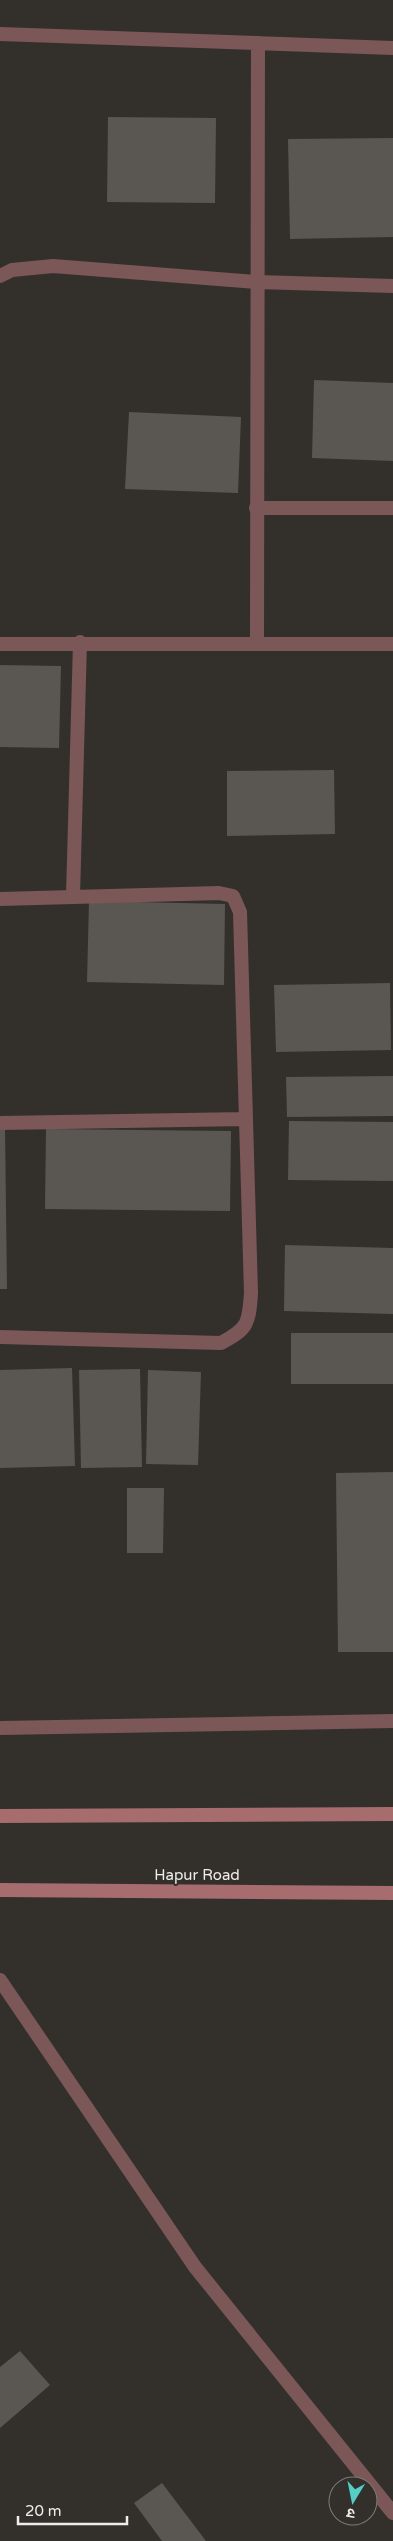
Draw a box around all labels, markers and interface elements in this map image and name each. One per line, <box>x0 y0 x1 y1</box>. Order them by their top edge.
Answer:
street label: Hapur Road <box>154 1866 240 1884</box>
north arrow <box>328 2476 378 2526</box>
scale bar <box>18 2494 126 2526</box>
text: 20 m <box>25 2502 62 2520</box>
text: उ <box>345 2504 356 2522</box>

